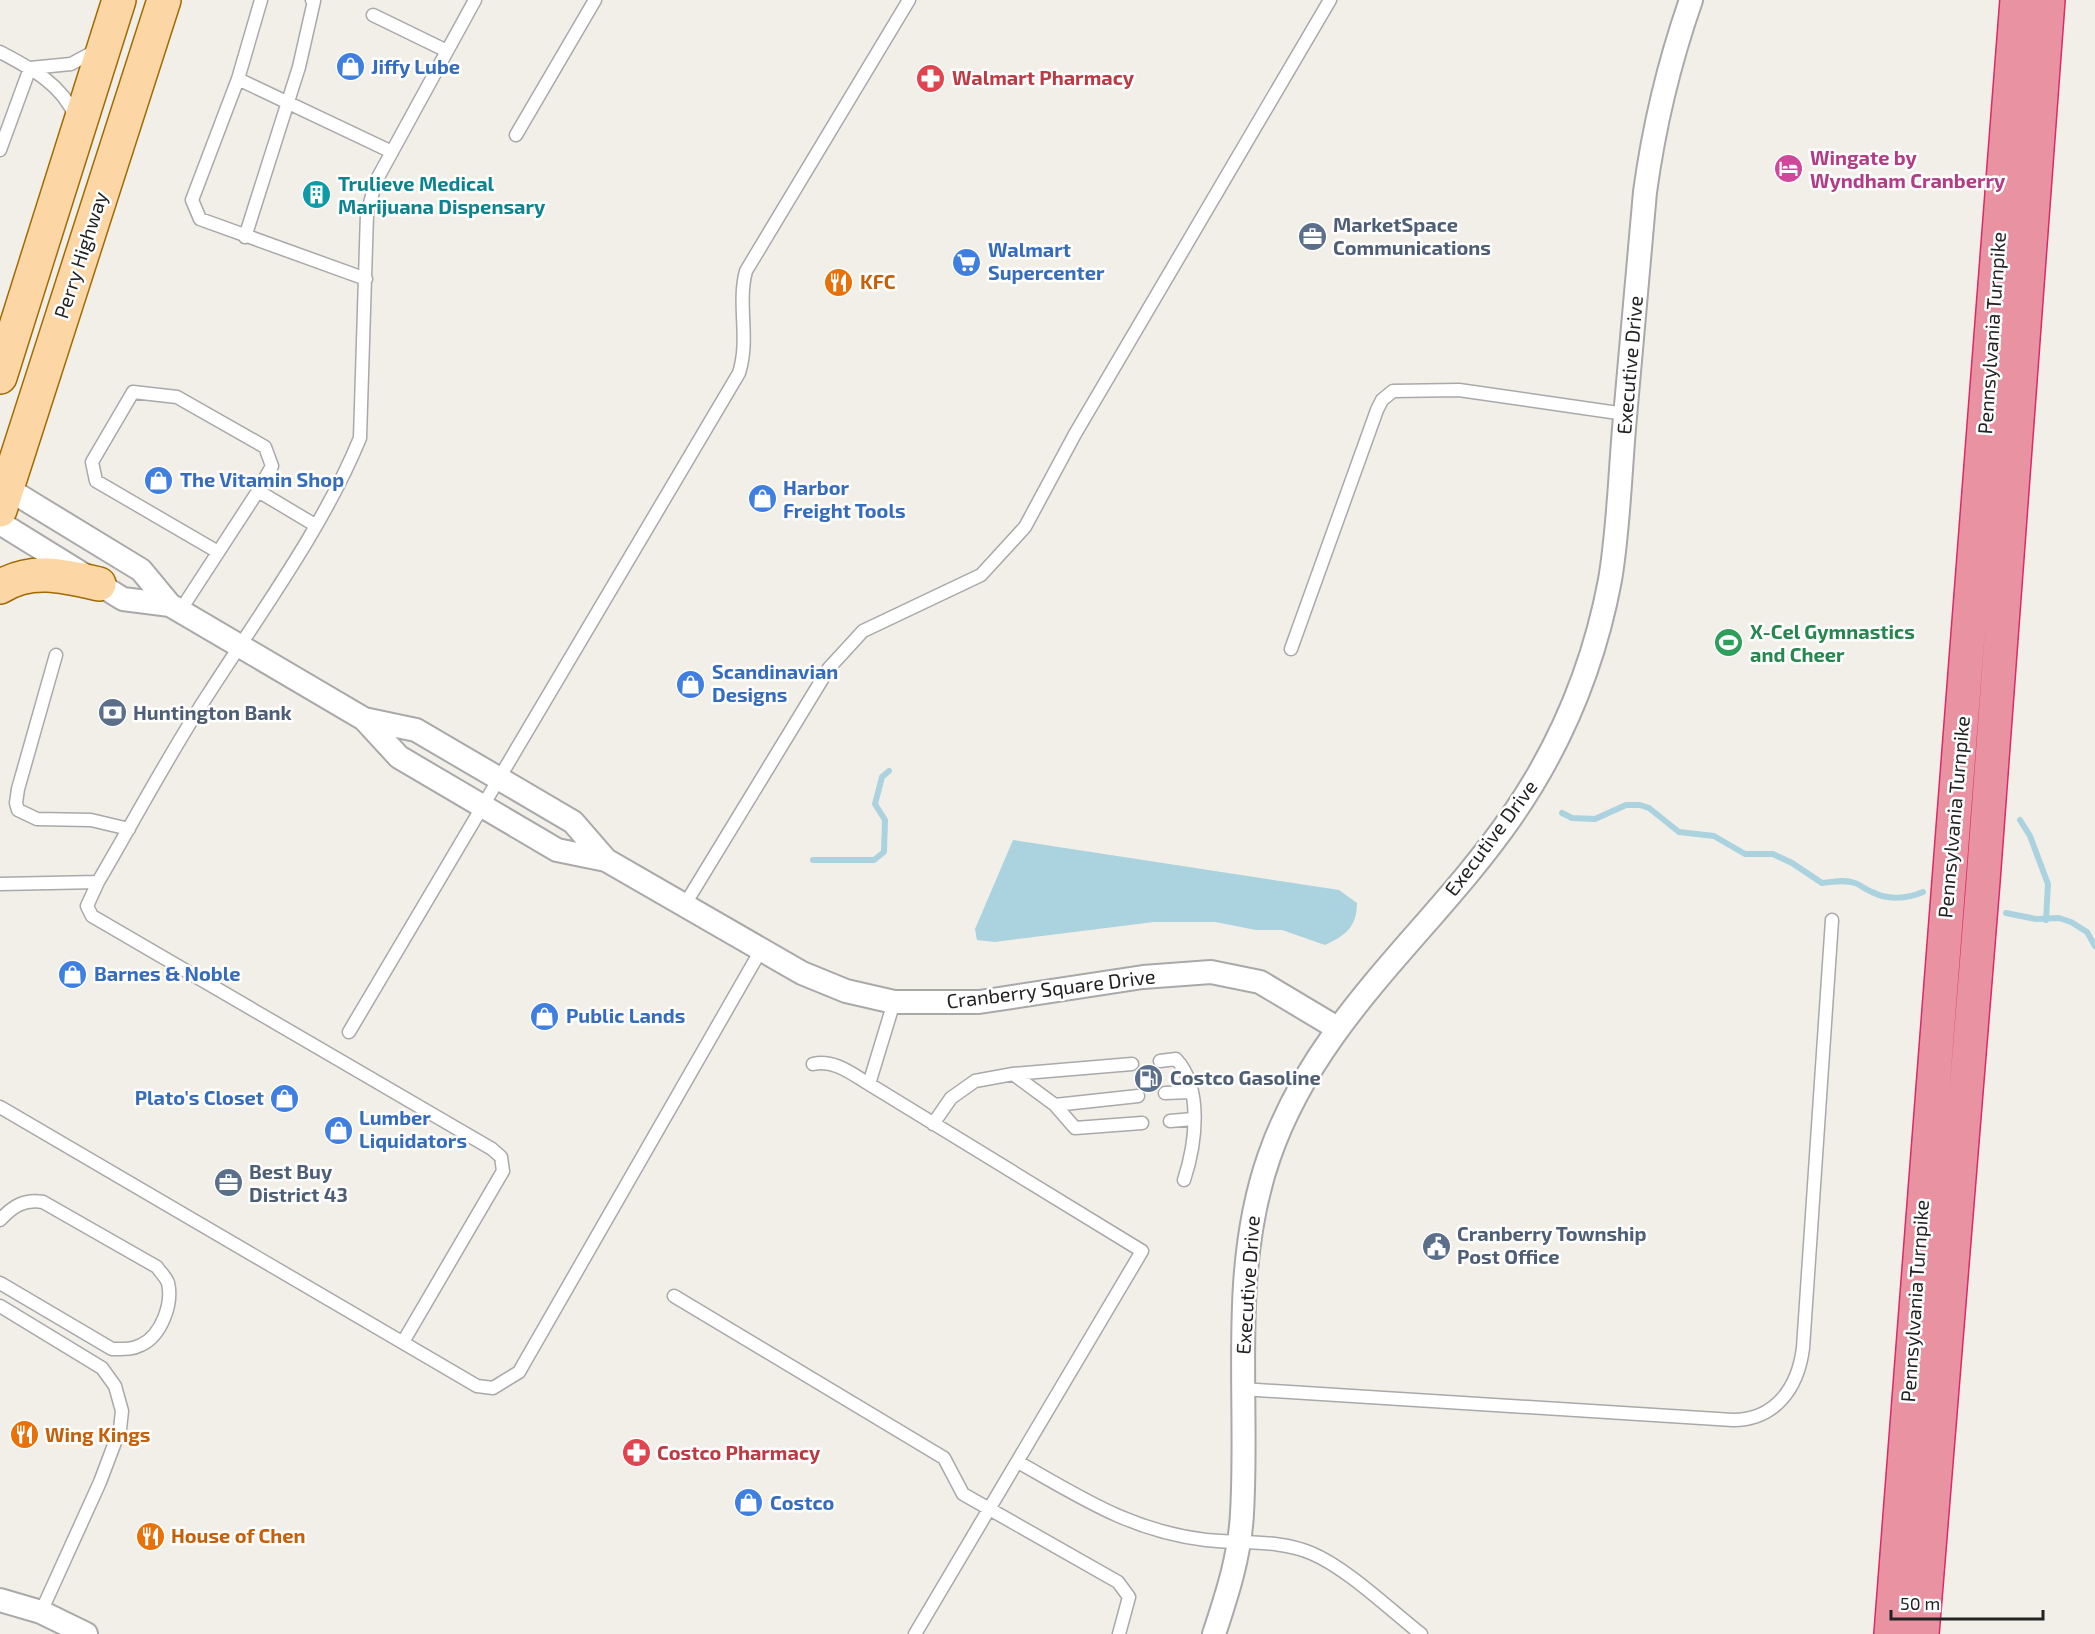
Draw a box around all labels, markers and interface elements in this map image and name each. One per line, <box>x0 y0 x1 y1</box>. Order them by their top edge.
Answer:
shop icon: Jiffy Lube <box>334 51 366 83</box>
place label: Jiffy Lube <box>371 54 460 79</box>
pharmacy icon: Walmart Pharmacy <box>915 62 947 94</box>
place label: Walmart Pharmacy <box>952 65 1135 90</box>
place label: Wingate by Wyndham Cranberry <box>1810 145 2006 193</box>
hotel icon: Wingate by Wyndham Cranberry <box>1773 153 1805 185</box>
place label: Trulieve Medical Marijuana Dispensary <box>338 171 546 219</box>
building icon: Trulieve Medical Marijuana Dispensary <box>301 179 333 211</box>
street label: Perry Highway <box>48 188 112 321</box>
place label: MarketSpace Communications <box>1333 212 1491 259</box>
office icon: MarketSpace Communications <box>1296 220 1328 252</box>
street label: Pennsylvania Turnpike <box>1972 231 2010 435</box>
place label: Walmart Supercenter <box>988 237 1105 284</box>
supermarket icon: Walmart Supercenter <box>951 246 983 278</box>
restaurant icon: KFC <box>823 266 855 298</box>
place label: KFC <box>860 269 896 293</box>
street label: Executive Drive <box>1611 295 1647 435</box>
shop icon: The Vitamin Shop <box>143 464 175 496</box>
place label: The Vitamin Shop <box>180 467 344 491</box>
place label: Harbor Freight Tools <box>783 475 906 522</box>
shop icon: Harbor Freight Tools <box>746 483 778 515</box>
place label: X-Cel Gymnastics and Cheer <box>1750 619 1915 666</box>
sports icon: X-Cel Gymnastics and Cheer <box>1713 627 1745 659</box>
place label: Scandinavian Designs <box>712 659 838 706</box>
shop icon: Scandinavian Designs <box>675 668 707 700</box>
bank icon: Huntington Bank <box>96 697 128 729</box>
place label: Huntington Bank <box>133 700 293 724</box>
street label: Pennsylvania Turnpike <box>1932 715 1974 919</box>
street label: Executive Drive <box>1439 775 1542 900</box>
shop icon: Barnes & Noble <box>57 958 89 990</box>
place label: Barnes & Noble <box>94 961 241 985</box>
street label: Cranberry Square Drive <box>945 963 1157 1013</box>
shop icon: Public Lands <box>529 1000 561 1032</box>
place label: Public Lands <box>566 1003 685 1027</box>
fuel station icon: Costco Gasoline <box>1133 1062 1165 1094</box>
place label: Costco Gasoline <box>1170 1065 1321 1089</box>
shop icon: Plato's Closet <box>269 1082 301 1114</box>
place label: Plato's Closet <box>135 1085 264 1109</box>
place label: Lumber Liquidators <box>359 1105 467 1152</box>
shop icon: Lumber Liquidators <box>322 1114 354 1146</box>
place label: Best Buy District 43 <box>249 1159 348 1206</box>
office icon: Best Buy District 43 <box>212 1167 244 1199</box>
street label: Pennsylvania Turnpike <box>1895 1199 1933 1403</box>
street label: Executive Drive <box>1230 1215 1264 1355</box>
place label: Cranberry Township Post Office <box>1457 1221 1647 1268</box>
public building icon: Cranberry Township Post Office <box>1420 1230 1452 1262</box>
restaurant icon: Wing Kings <box>8 1419 40 1451</box>
place label: Wing Kings <box>45 1422 150 1446</box>
pharmacy icon: Costco Pharmacy <box>620 1437 652 1469</box>
place label: Costco Pharmacy <box>657 1440 821 1465</box>
shop icon: Costco <box>733 1487 765 1519</box>
place label: Costco <box>770 1490 834 1514</box>
restaurant icon: House of Chen <box>134 1520 166 1552</box>
place label: House of Chen <box>171 1523 306 1547</box>
scale bar <box>1891 1583 2042 1621</box>
text: 50 m <box>1900 1592 1940 1614</box>

